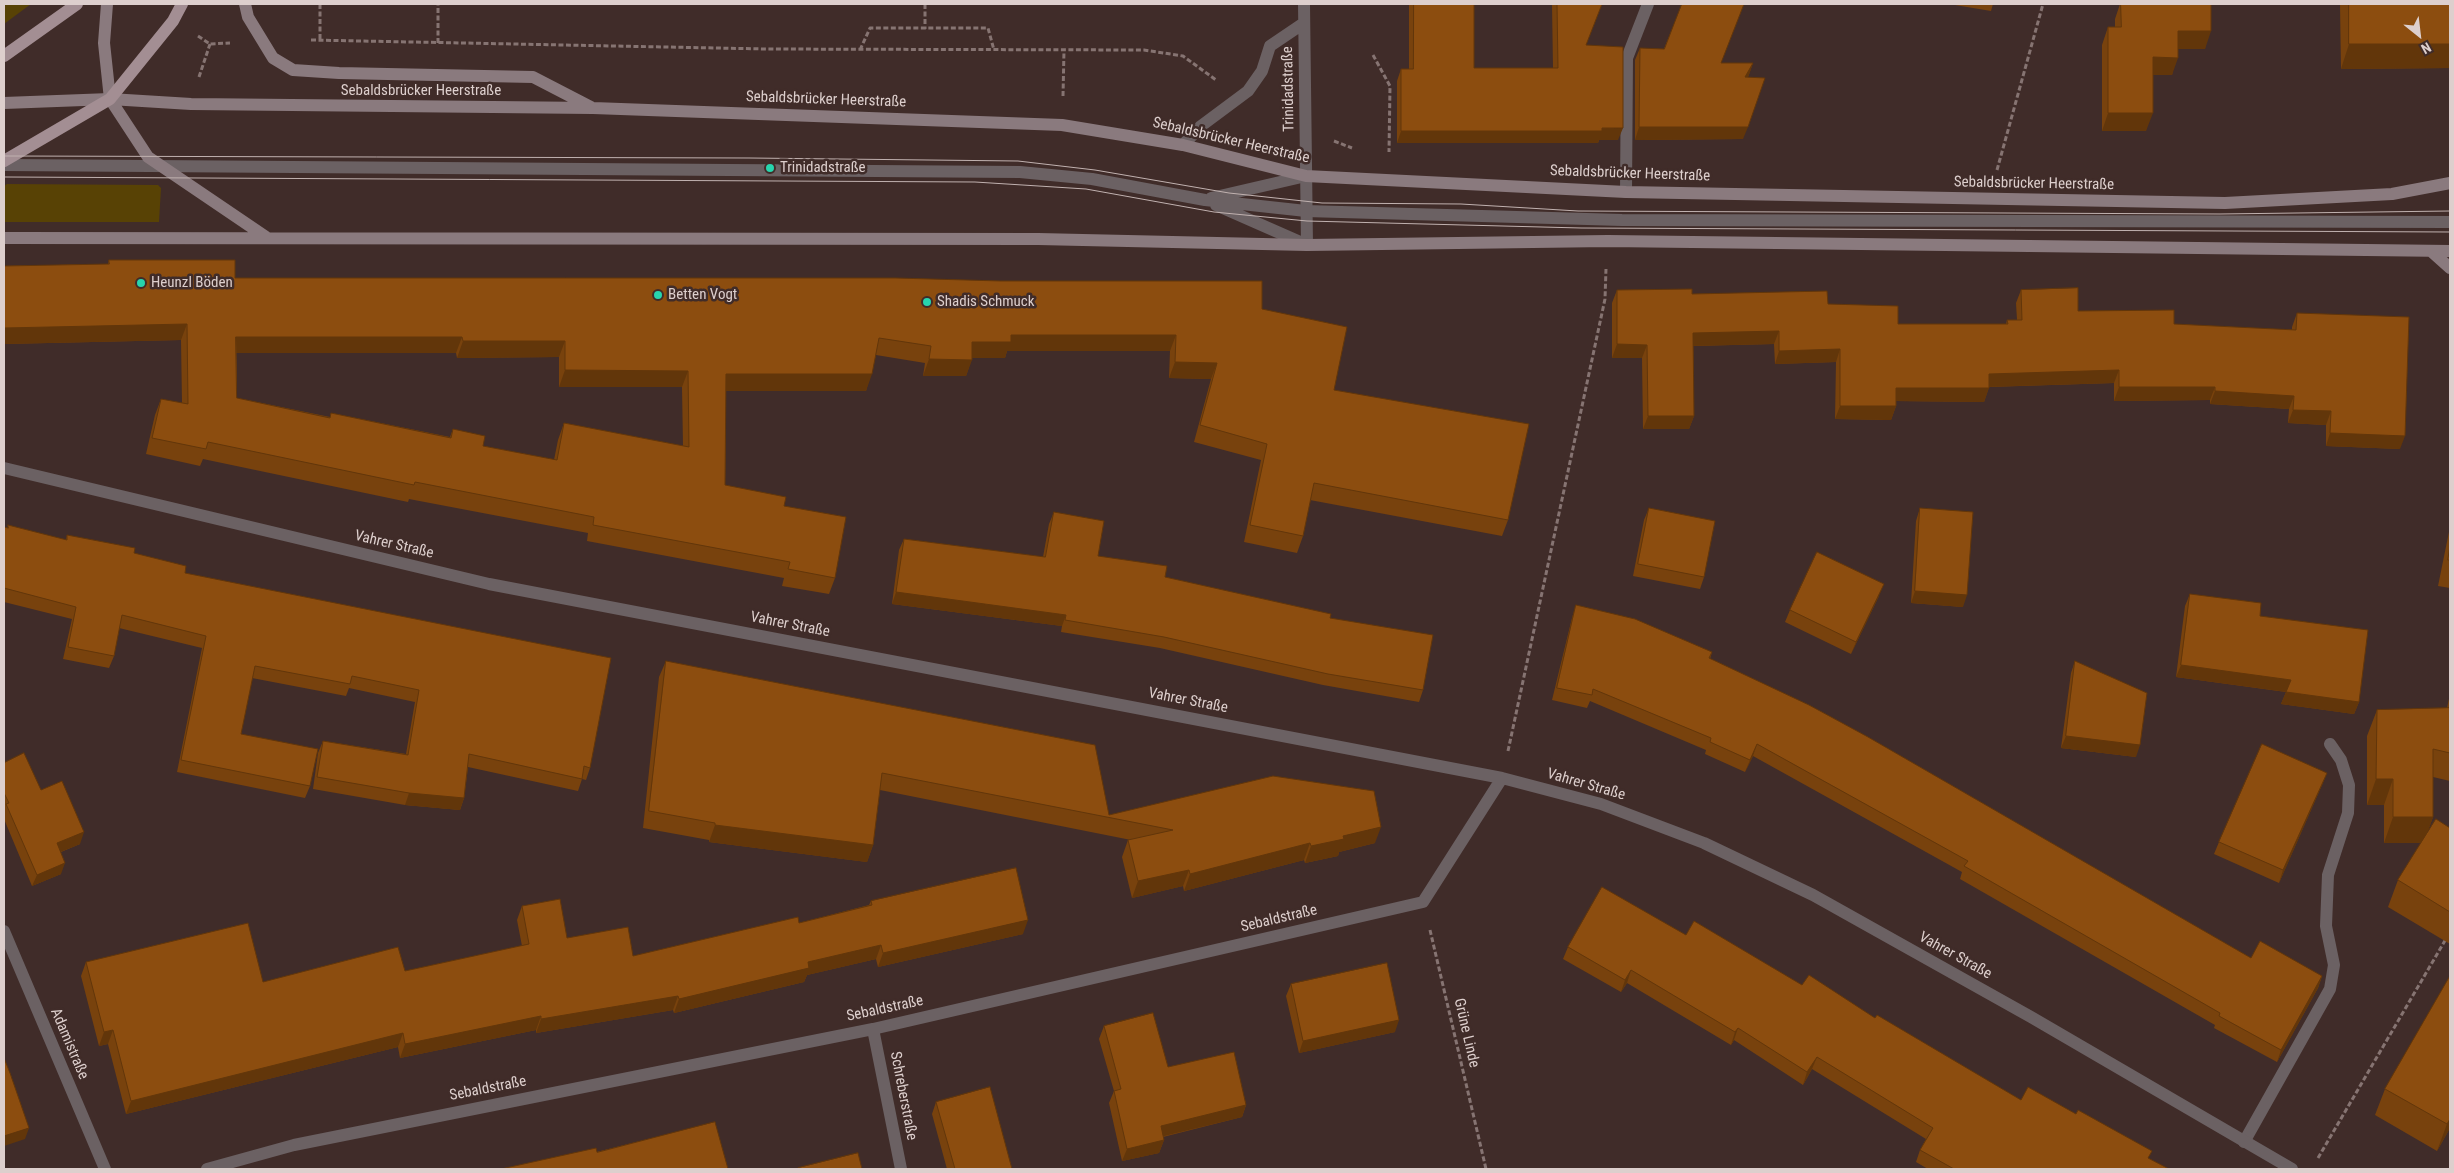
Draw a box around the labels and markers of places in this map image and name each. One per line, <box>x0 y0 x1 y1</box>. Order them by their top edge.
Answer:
place label: Trinidadstraße <box>780 159 866 177</box>
marker: Trinidadstraße <box>764 162 776 174</box>
place label: Heunzl Böden <box>151 274 233 292</box>
marker: Heunzl Böden <box>135 277 147 289</box>
place label: Betten Vogt <box>668 286 737 304</box>
marker: Betten Vogt <box>652 289 664 301</box>
place label: Shadis Schmuck <box>937 293 1035 311</box>
marker: Shadis Schmuck <box>921 296 933 308</box>

